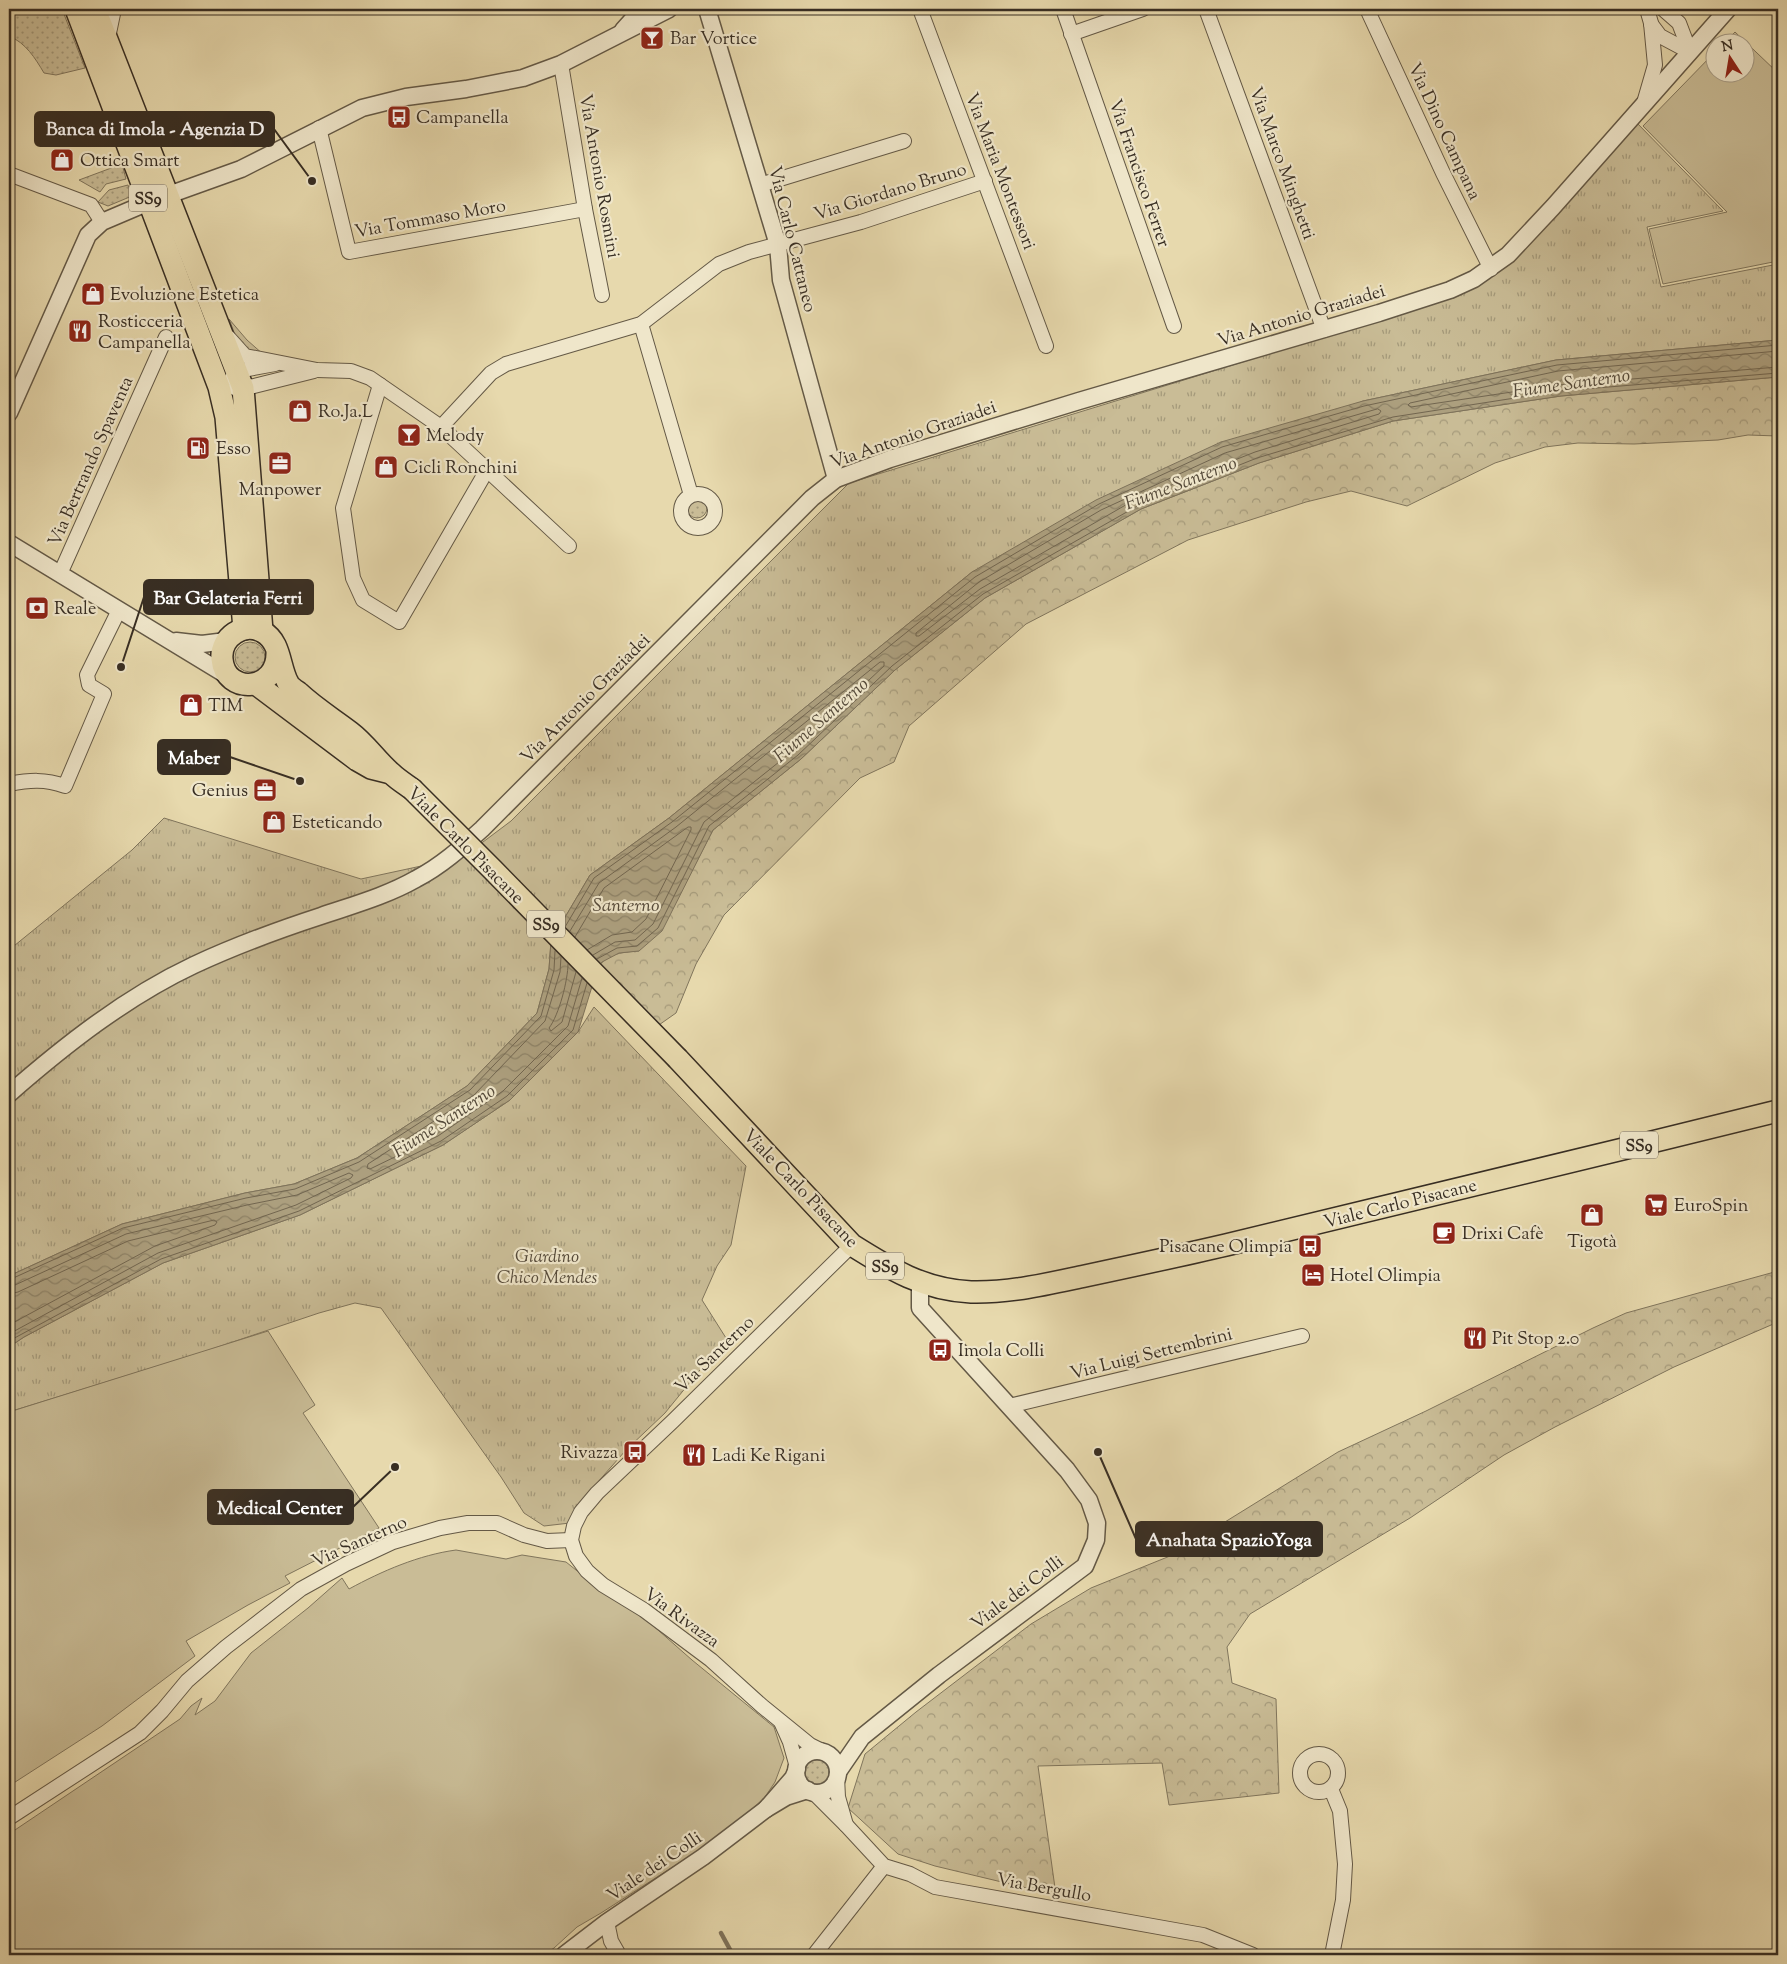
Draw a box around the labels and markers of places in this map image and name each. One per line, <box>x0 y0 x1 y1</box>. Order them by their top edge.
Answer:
bar icon: Bar Vortice <box>639 25 665 51</box>
place label: Bar Vortice <box>670 27 757 53</box>
bus stop icon: Campanella <box>386 104 412 130</box>
place label: Campanella <box>416 106 509 132</box>
callout: Banca di Imola - Agenzia D <box>35 112 274 146</box>
shop icon: Ottica Smart <box>49 147 75 173</box>
place label: Ottica Smart <box>80 149 180 175</box>
shop icon: Evoluzione Estetica <box>80 281 106 307</box>
place label: Evoluzione Estetica <box>110 283 259 309</box>
place label: Rosticceria Campanella <box>98 310 191 357</box>
restaurant icon: Rosticceria Campanella <box>67 318 93 344</box>
shop icon: Ro.Ja.L <box>287 398 313 424</box>
place label: Ro.Ja.L <box>318 400 373 426</box>
bar icon: Melody <box>396 422 422 448</box>
place label: Melody <box>426 424 484 450</box>
fuel station icon: Esso <box>185 435 211 461</box>
place label: Esso <box>216 437 251 463</box>
office icon: Manpower <box>267 450 293 476</box>
shop icon: Cicli Ronchini <box>373 454 399 480</box>
place label: Cicli Ronchini <box>404 456 517 482</box>
place label: Manpower <box>239 478 322 504</box>
callout: Bar Gelateria Ferri <box>144 580 313 614</box>
bank icon: Reale <box>24 595 50 621</box>
place label: Reale <box>54 597 96 623</box>
shop icon: TIM <box>178 692 204 718</box>
place label: TIM <box>208 694 244 720</box>
callout: Maber <box>158 740 230 774</box>
office icon: Genius <box>252 777 278 803</box>
place label: Genius <box>192 779 248 805</box>
shop icon: Esteticando <box>261 809 287 835</box>
place label: Esteticando <box>292 811 382 837</box>
supermarket icon: EuroSpin <box>1643 1192 1669 1218</box>
place label: EuroSpin <box>1674 1194 1749 1220</box>
shop icon: Tigotà <box>1579 1202 1605 1228</box>
cafe icon: Drixi Cafè <box>1431 1220 1457 1246</box>
place label: Drixi Cafè <box>1462 1222 1544 1248</box>
place label: Tigotà <box>1567 1230 1617 1256</box>
bus stop icon: Pisacane Olimpia <box>1297 1233 1323 1259</box>
place label: Pisacane Olimpia <box>1159 1235 1292 1261</box>
hotel icon: Hotel Olimpia <box>1300 1262 1326 1288</box>
place label: Hotel Olimpia <box>1330 1264 1441 1290</box>
restaurant icon: Pit Stop 2.0 <box>1462 1325 1488 1351</box>
place label: Pit Stop 2.0 <box>1492 1327 1579 1353</box>
bus stop icon: Imola Colli <box>927 1337 953 1363</box>
place label: Imola Colli <box>958 1339 1044 1365</box>
bus stop icon: Rivazza <box>622 1439 648 1465</box>
place label: Rivazza <box>560 1441 618 1467</box>
restaurant icon: Ladi Ke Rigani <box>681 1442 707 1468</box>
place label: Ladi Ke Rigani <box>712 1444 825 1470</box>
callout: Medical Center <box>208 1490 353 1524</box>
callout: Anahata SpazioYoga <box>1136 1522 1322 1556</box>

